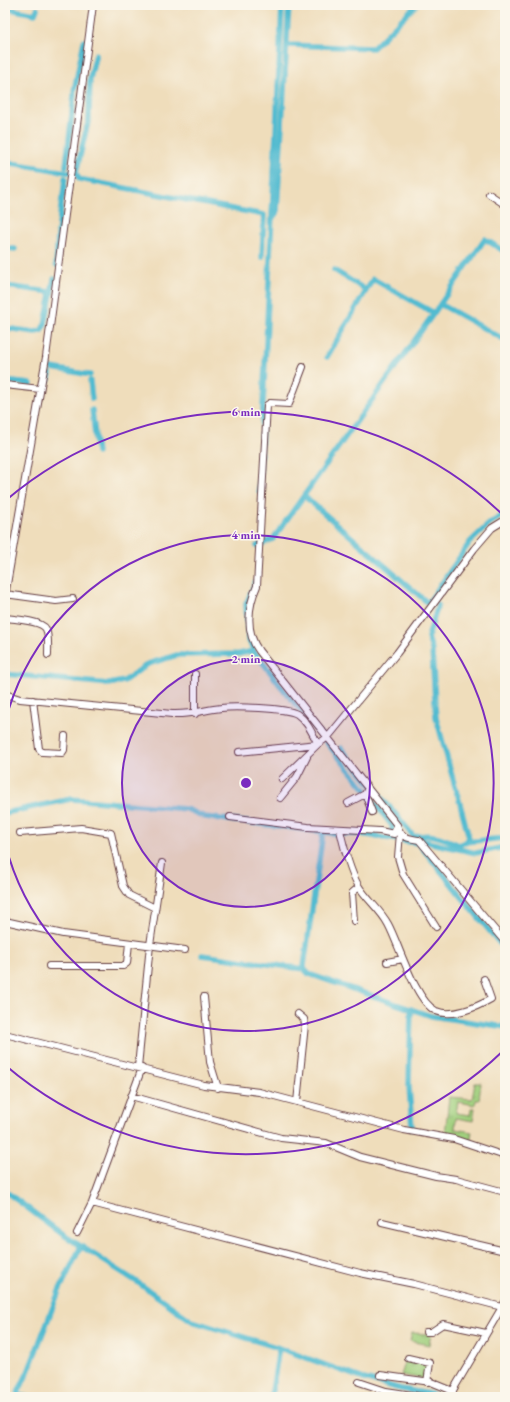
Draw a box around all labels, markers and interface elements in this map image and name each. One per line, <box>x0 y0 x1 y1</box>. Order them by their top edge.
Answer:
text: 6 min <box>231 404 261 420</box>
text: 4 min <box>231 527 261 543</box>
text: 2 min <box>231 651 261 667</box>
centre of rings <box>239 776 253 790</box>

